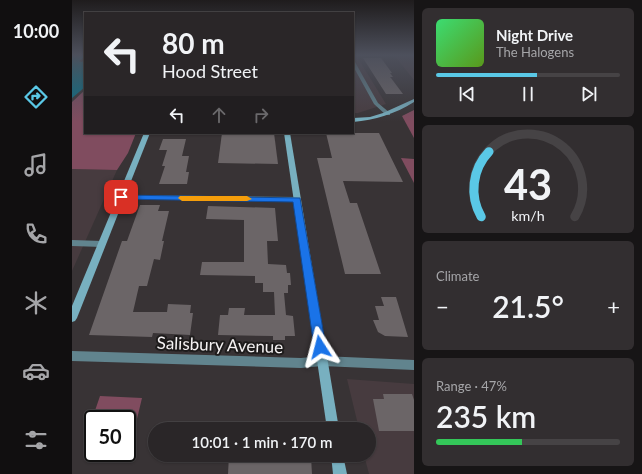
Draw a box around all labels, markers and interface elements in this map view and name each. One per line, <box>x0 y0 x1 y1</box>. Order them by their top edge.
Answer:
text: 10:00 <box>13 20 59 42</box>
text: 80 m <box>162 26 225 60</box>
text: Night Drive <box>496 26 573 44</box>
icon: left <box>96 28 148 80</box>
text: The Halogens <box>496 44 574 60</box>
text: Hood Street <box>162 60 258 82</box>
icon: directions <box>22 83 50 111</box>
icon: previous <box>456 83 478 105</box>
icon: pause <box>517 83 539 105</box>
icon: next <box>578 83 600 105</box>
icon: left <box>166 104 188 126</box>
icon: ahead <box>208 104 230 126</box>
icon: right <box>250 104 272 126</box>
icon: music <box>22 151 50 179</box>
text: 43 <box>504 159 552 209</box>
pin <box>104 180 138 214</box>
icon: arrive <box>110 186 132 208</box>
text: km/h <box>511 206 545 223</box>
icon: phone <box>22 220 50 248</box>
text: Climate <box>436 268 479 284</box>
text: 21.5° <box>492 288 564 324</box>
icon: climate <box>22 289 50 317</box>
text: − <box>436 293 449 320</box>
text: + <box>607 293 620 320</box>
position arrow <box>299 326 341 368</box>
street label: Salisbury Avenue <box>156 332 284 357</box>
icon: car <box>22 357 50 385</box>
text: Range · 47% <box>436 378 507 394</box>
text: 235 km <box>436 398 536 434</box>
speed limit sign: 50 <box>84 410 136 462</box>
icon: filters <box>22 426 50 454</box>
text: 10:01 · 1 min · 170 m <box>192 433 332 451</box>

